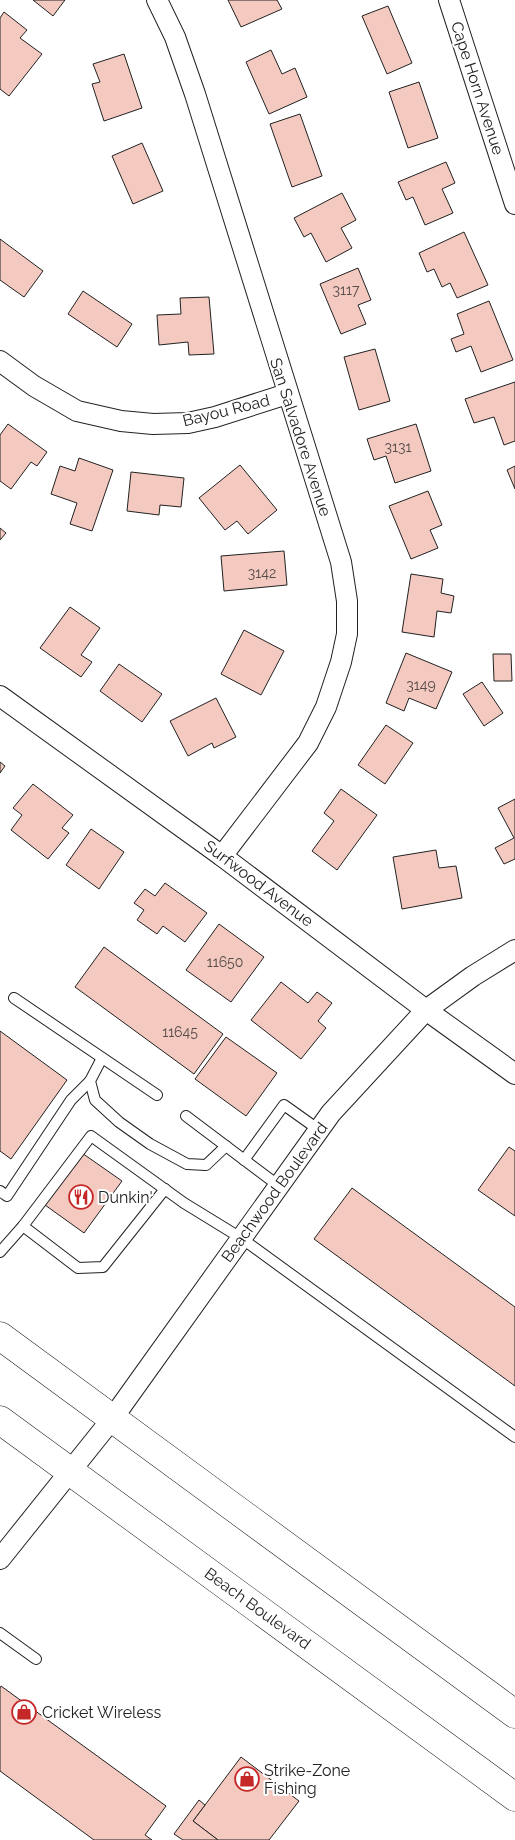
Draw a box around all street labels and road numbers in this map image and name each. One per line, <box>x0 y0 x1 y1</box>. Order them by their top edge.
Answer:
street label: Cape Horn Avenue <box>447 19 508 157</box>
street label: San Salvadore Avenue <box>266 356 335 519</box>
street label: Bayou Road <box>181 390 272 430</box>
street label: Surfwood Avenue <box>200 836 317 931</box>
street label: Beachwood Boulevard <box>217 1119 332 1266</box>
street label: Beach Boulevard <box>201 1564 315 1653</box>

